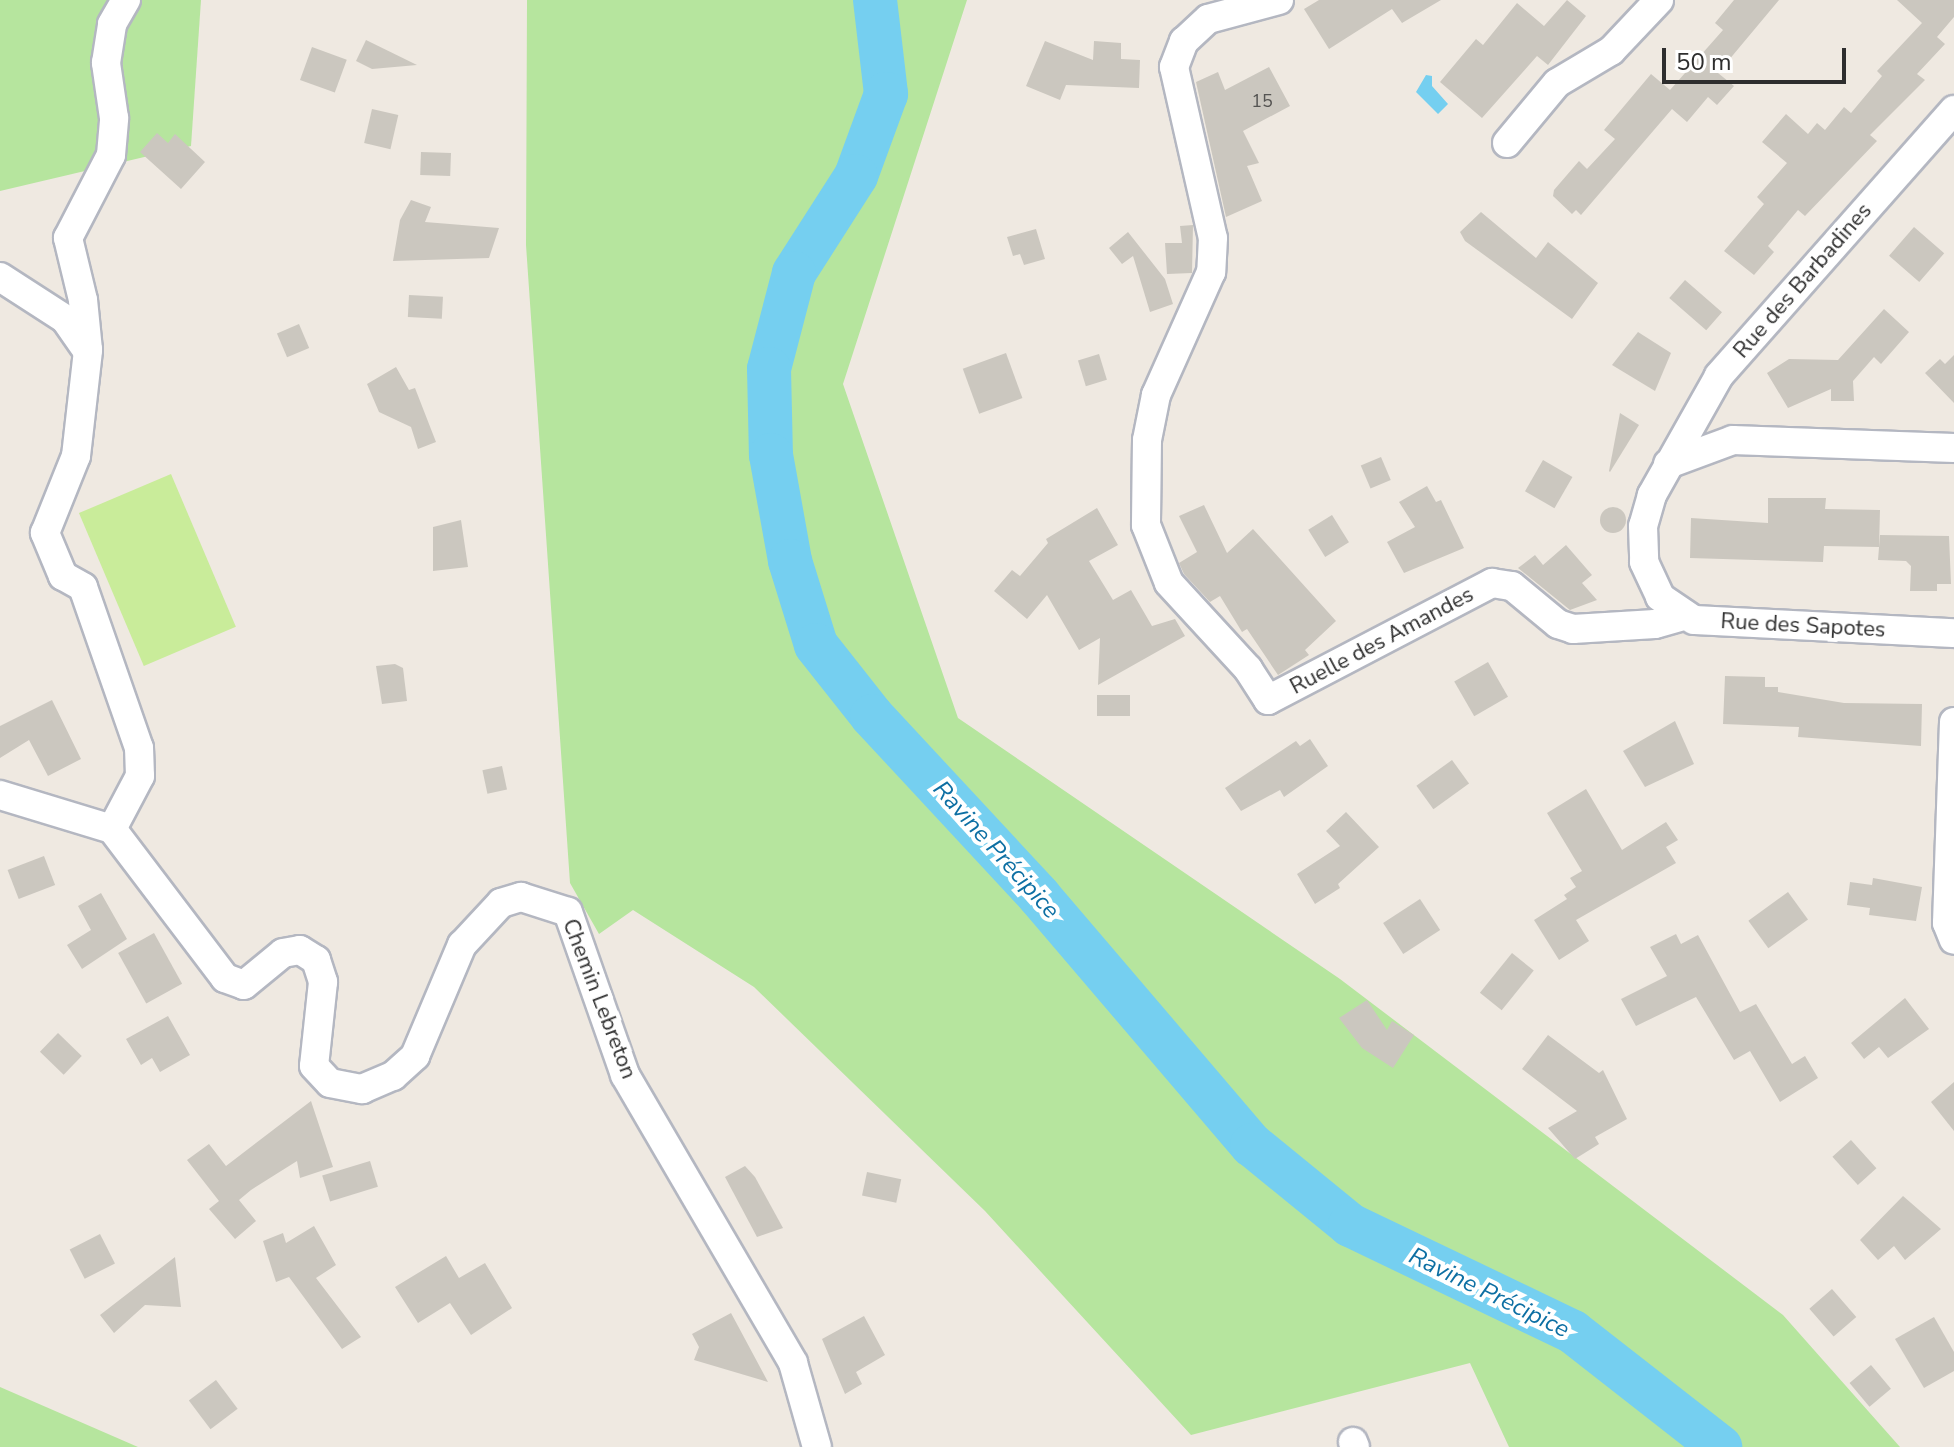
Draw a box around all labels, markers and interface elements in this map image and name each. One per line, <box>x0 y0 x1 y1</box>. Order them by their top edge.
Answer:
scale bar <box>1666 32 1850 82</box>
text: 50 m <box>1676 46 1732 78</box>
house number: 15 <box>1251 90 1273 112</box>
street label: Rue des Barbadines <box>1728 198 1878 364</box>
street label: Ruelle des Amandes <box>1286 581 1478 701</box>
street label: Rue des Sapotes <box>1720 608 1886 644</box>
water label: Ravine Précipice <box>927 775 1065 925</box>
street label: Chemin Lebreton <box>556 915 642 1083</box>
water label: Ravine Précipice <box>1404 1242 1574 1344</box>

